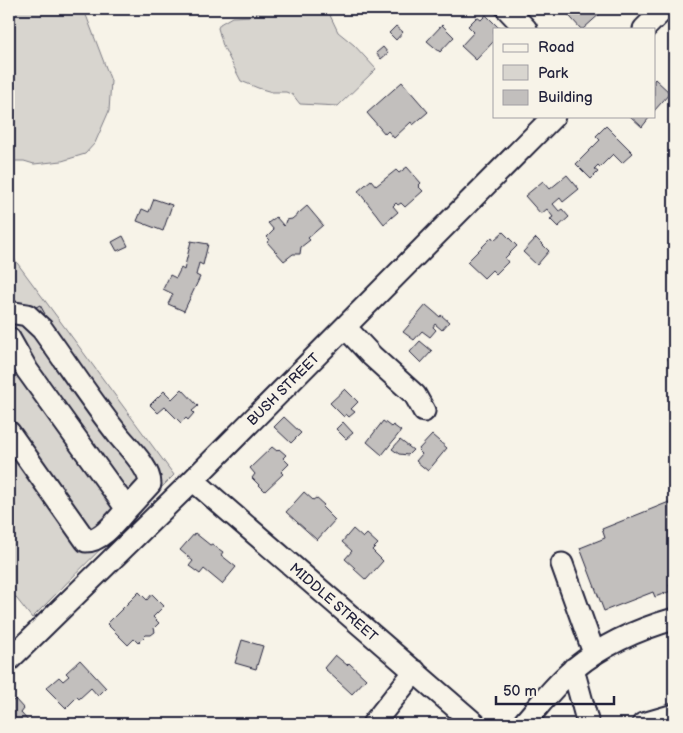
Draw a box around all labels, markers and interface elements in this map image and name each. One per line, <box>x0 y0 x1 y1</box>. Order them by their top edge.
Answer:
legend <box>493 28 656 118</box>
text: Road <box>538 38 574 57</box>
text: Park <box>538 64 569 83</box>
text: Building <box>538 88 593 107</box>
street label: BUSH STREET <box>244 349 324 429</box>
street label: MIDDLE STREET <box>286 560 382 646</box>
scale bar <box>496 673 613 705</box>
text: 50 m <box>503 682 537 701</box>

